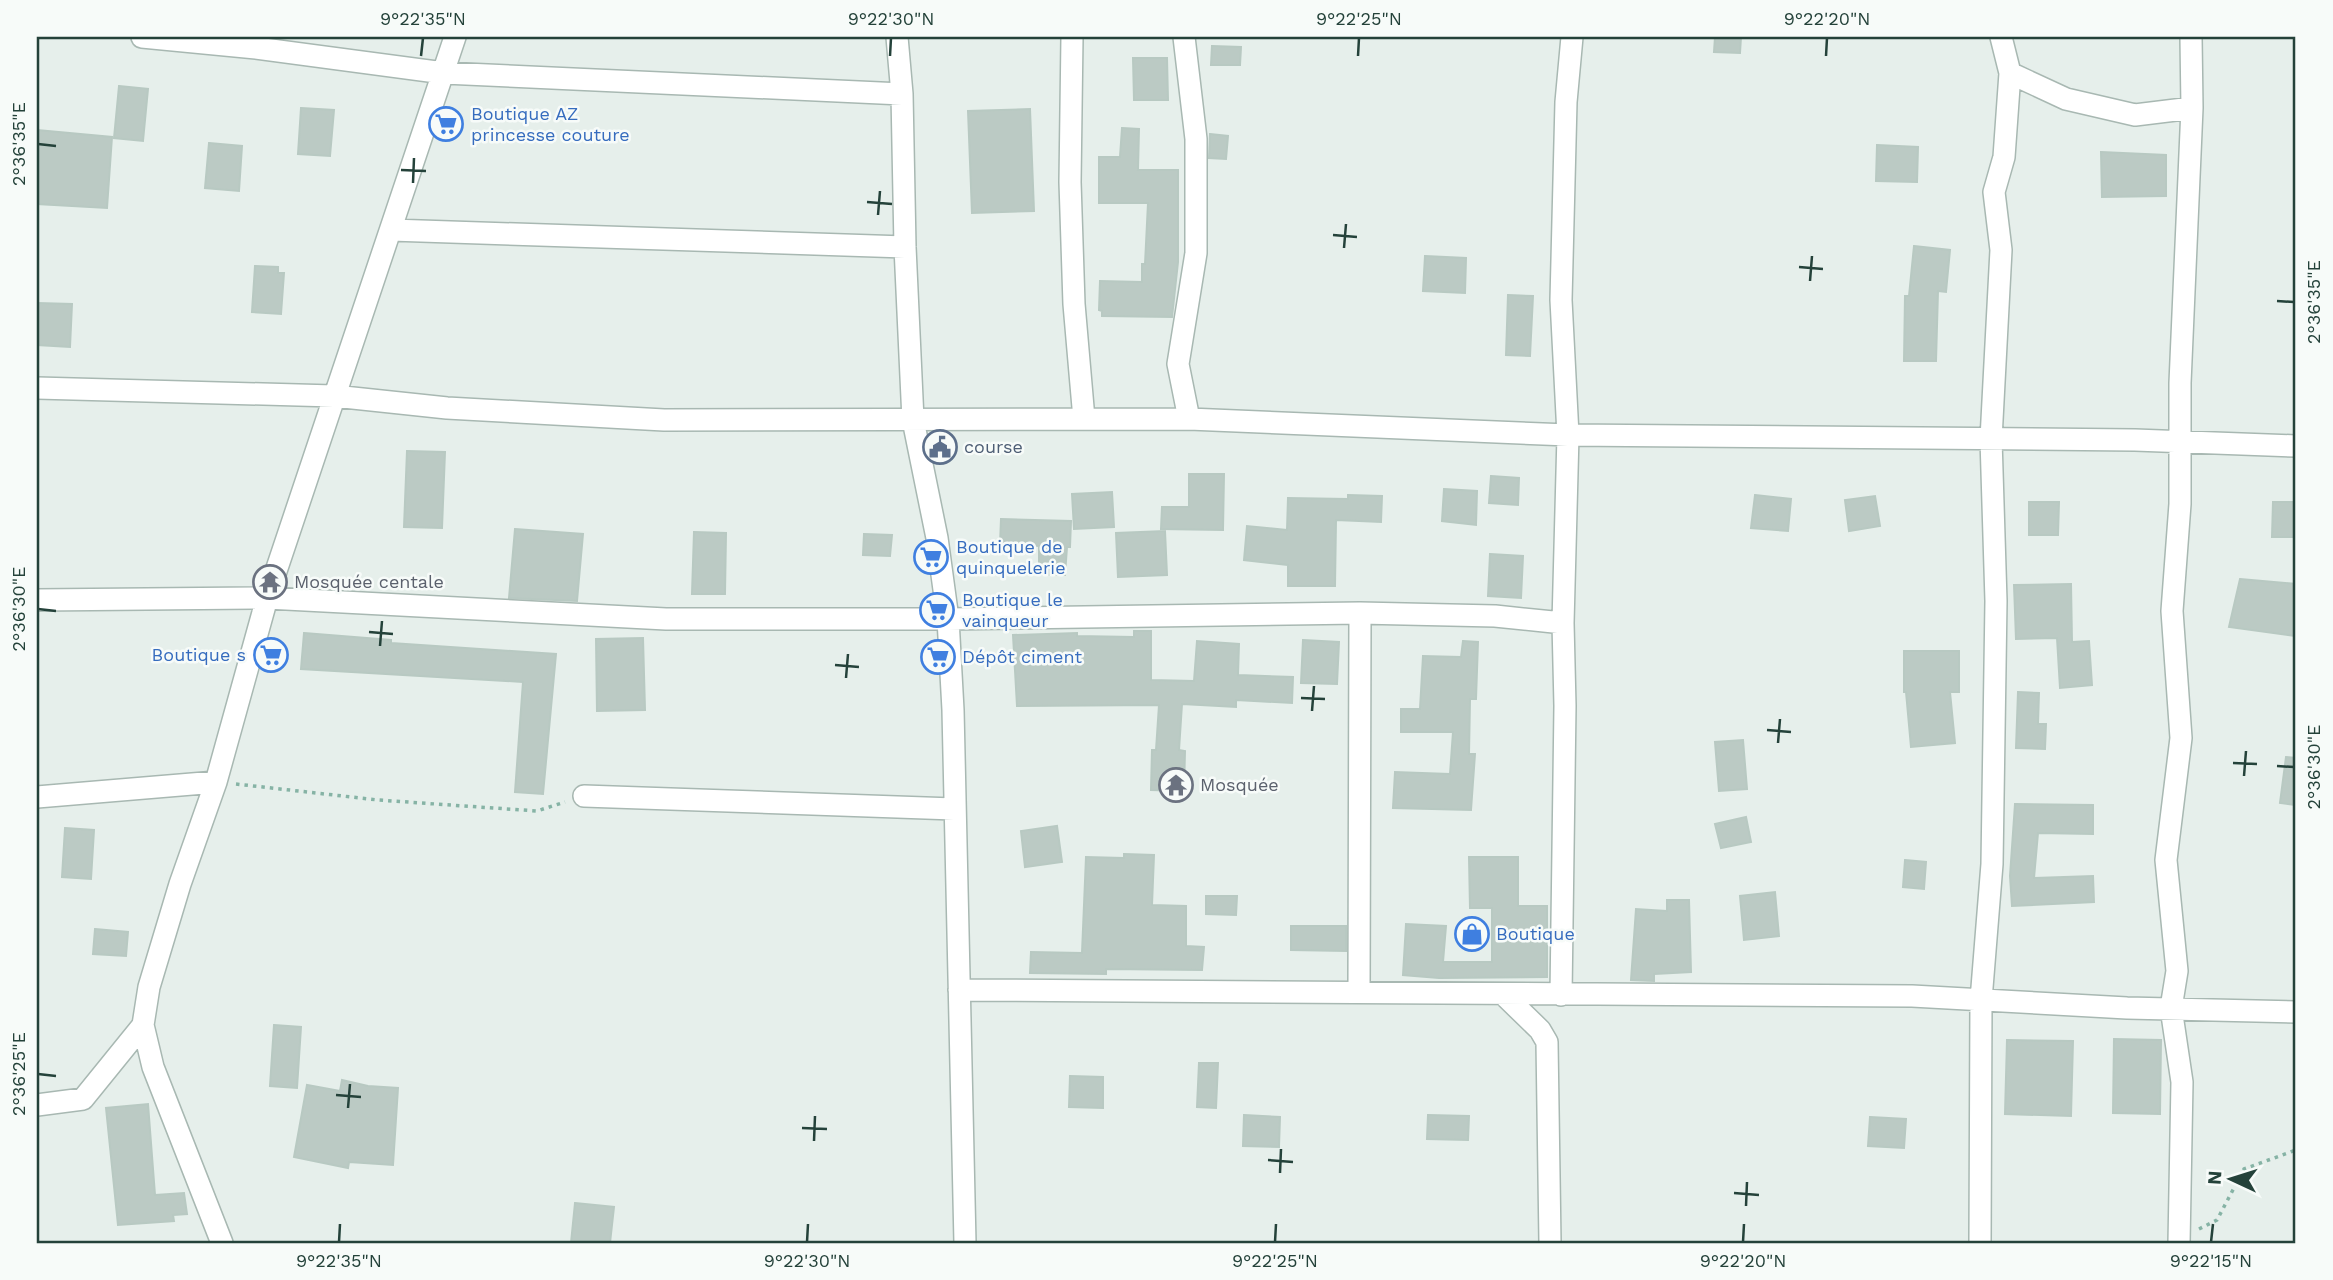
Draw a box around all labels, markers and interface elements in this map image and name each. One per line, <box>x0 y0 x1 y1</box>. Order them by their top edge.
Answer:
text: 9°22'35"N <box>380 8 466 29</box>
text: 9°22'30"N <box>848 8 934 29</box>
text: 9°22'25"N <box>1316 8 1402 29</box>
text: 9°22'20"N <box>1784 8 1870 29</box>
text: 2°36'35"E <box>8 102 29 186</box>
place label: Boutique AZ princesse couture <box>471 103 630 145</box>
supermarket icon: Boutique AZ princesse couture <box>427 105 465 143</box>
text: 2°36'35"E <box>2303 260 2324 344</box>
public building icon: course <box>921 428 959 466</box>
place label: course <box>964 436 1023 457</box>
place label: Boutique de quinquelerie <box>956 536 1066 578</box>
supermarket icon: Boutique de quinquelerie <box>912 538 950 576</box>
temple icon: Mosquée centale <box>251 563 289 601</box>
text: 2°36'30"E <box>8 567 29 651</box>
place label: Mosquée centale <box>294 571 444 592</box>
place label: Boutique le vainqueur <box>962 589 1063 631</box>
supermarket icon: Boutique le vainqueur <box>918 591 956 629</box>
supermarket icon: Boutique s <box>252 636 290 674</box>
supermarket icon: Dépôt ciment <box>919 638 957 676</box>
place label: Boutique s <box>152 644 246 665</box>
place label: Dépôt ciment <box>962 646 1082 667</box>
text: 2°36'30"E <box>2303 725 2324 809</box>
temple icon: Mosquée <box>1157 766 1195 804</box>
place label: Mosquée <box>1200 774 1279 795</box>
shop icon: Boutique <box>1453 915 1491 953</box>
place label: Boutique <box>1496 923 1575 944</box>
text: 2°36'25"E <box>8 1032 29 1116</box>
north arrow <box>2196 1144 2266 1214</box>
text: N <box>2203 1170 2227 1186</box>
text: 9°22'35"N <box>296 1250 382 1271</box>
text: 9°22'30"N <box>764 1250 850 1271</box>
text: 9°22'25"N <box>1232 1250 1318 1271</box>
text: 9°22'20"N <box>1700 1250 1786 1271</box>
text: 9°22'15"N <box>2170 1250 2252 1271</box>

